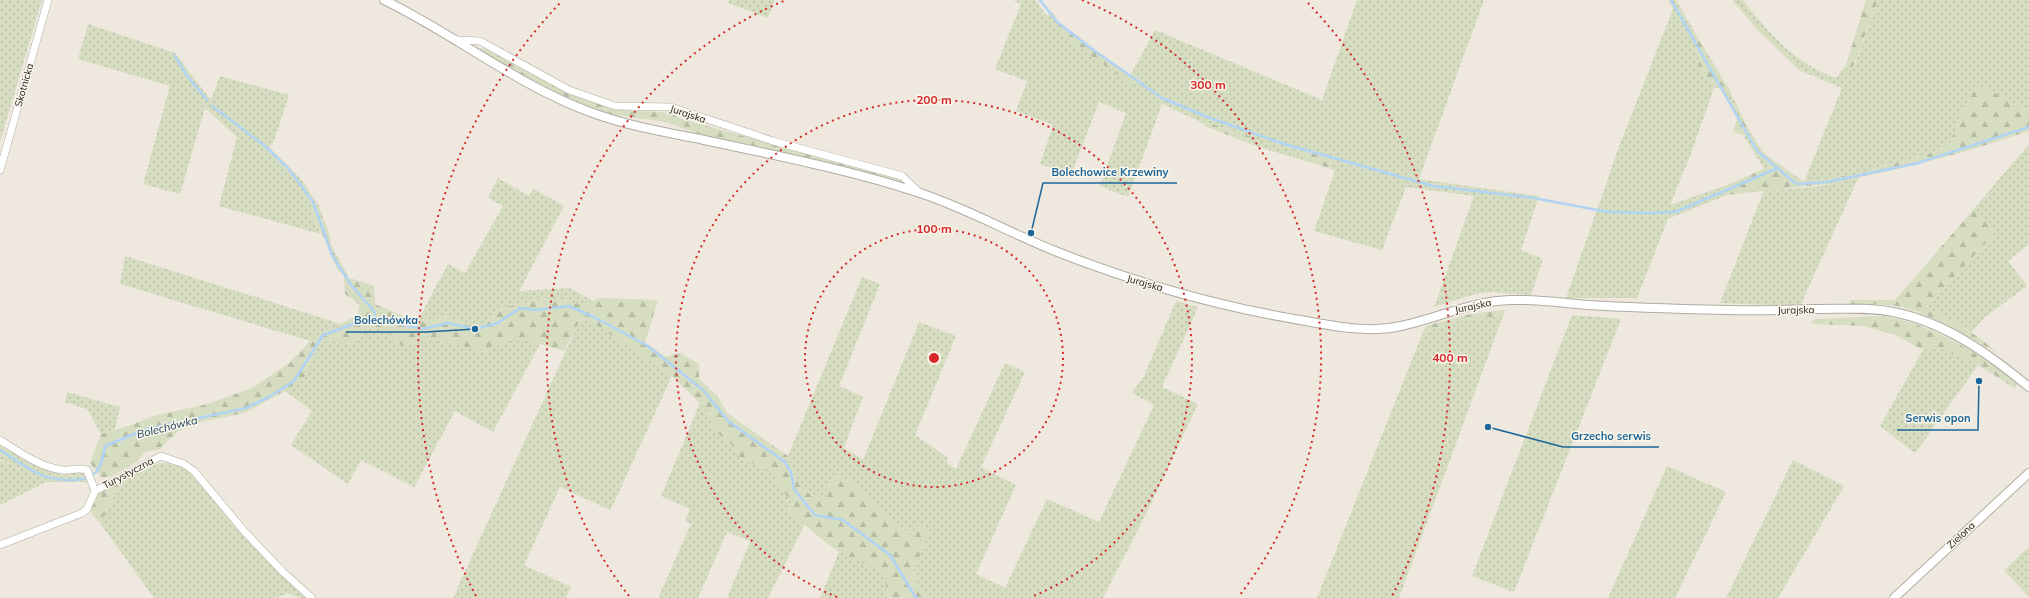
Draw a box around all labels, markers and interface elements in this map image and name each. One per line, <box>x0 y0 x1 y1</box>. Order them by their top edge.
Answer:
street label: Skotnicka <box>12 62 36 108</box>
text: 300 m <box>1190 77 1226 92</box>
text: 200 m <box>916 92 952 107</box>
street label: Jurajska <box>668 102 708 126</box>
callout: Bolechowice Krzewiny <box>1043 160 1177 183</box>
text: Bolechowice Krzewiny <box>1051 165 1169 179</box>
text: 100 m <box>916 221 952 236</box>
street label: Jurajska <box>1125 272 1165 294</box>
street label: Jurajska <box>1454 296 1492 316</box>
street label: Jurajska <box>1777 303 1815 317</box>
callout: Bolechówka <box>346 309 426 332</box>
text: Bolechówka <box>354 313 418 327</box>
text: 400 m <box>1432 350 1468 365</box>
centre of rings <box>927 351 941 365</box>
callout: Serwis opon <box>1897 407 1978 430</box>
text: Serwis opon <box>1905 411 1971 425</box>
water label: Bolechówka <box>135 413 199 441</box>
callout: Grzecho serwis <box>1563 424 1659 447</box>
text: Grzecho serwis <box>1571 429 1652 443</box>
street label: Turystyczna <box>100 454 156 492</box>
street label: Zielona <box>1944 519 1978 551</box>

